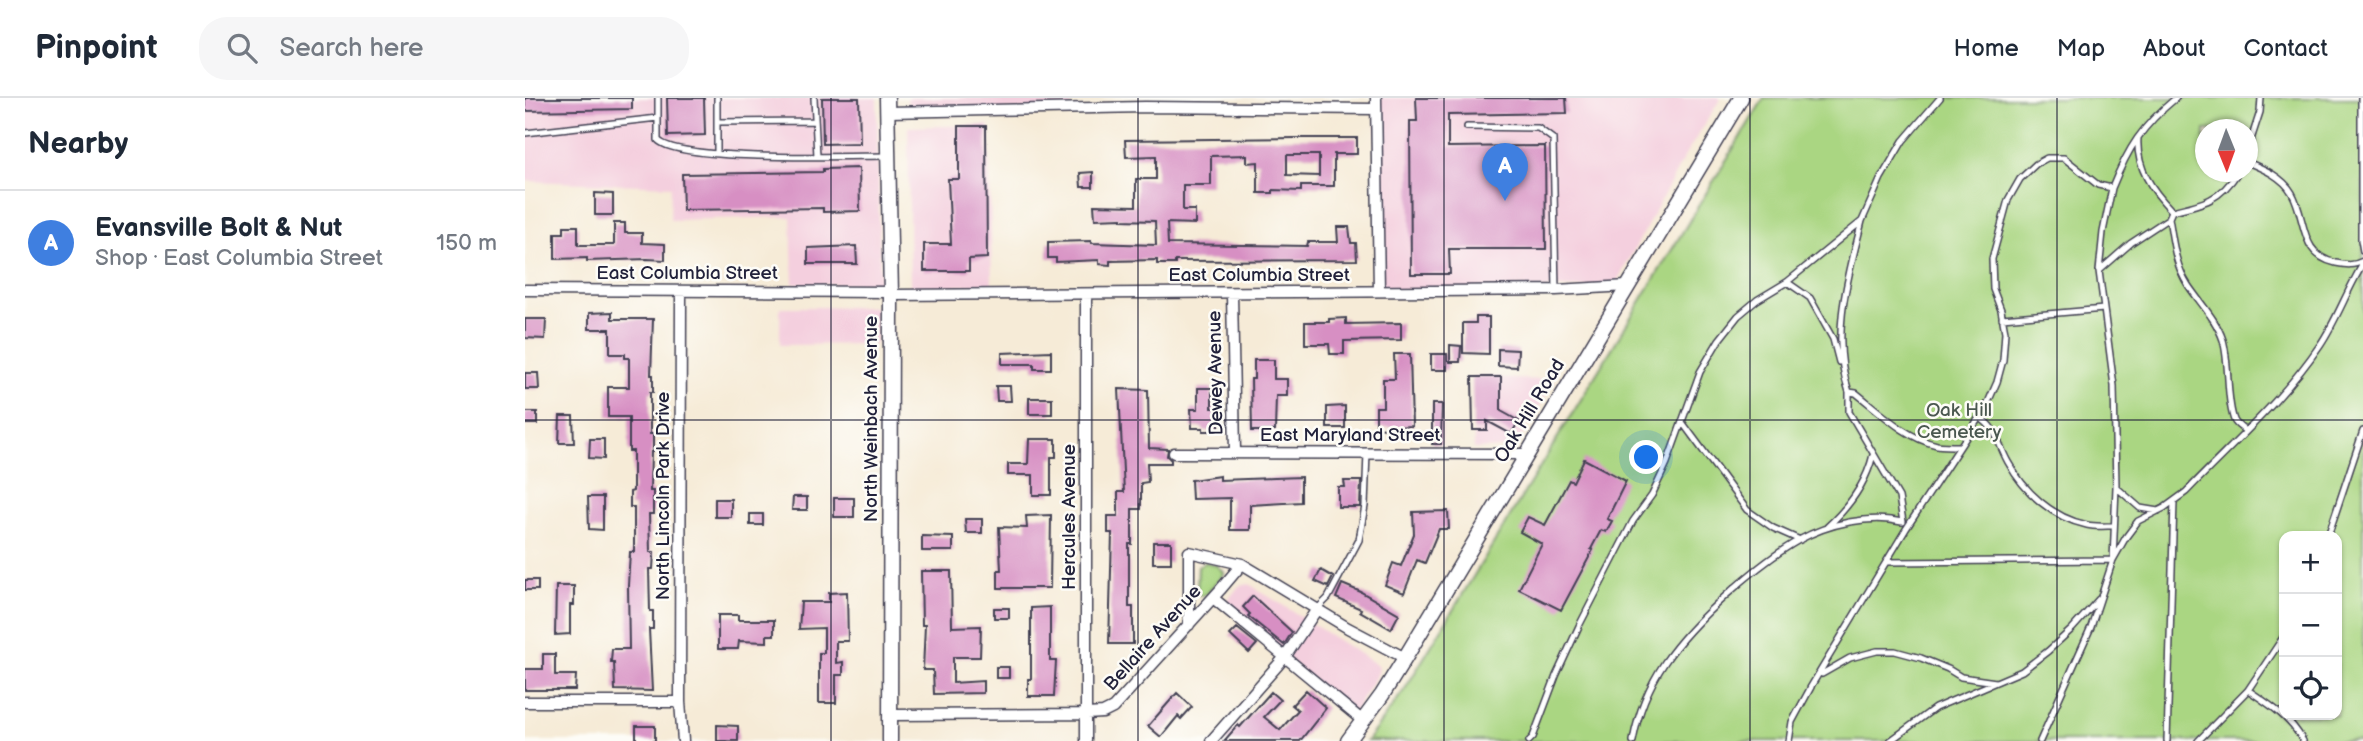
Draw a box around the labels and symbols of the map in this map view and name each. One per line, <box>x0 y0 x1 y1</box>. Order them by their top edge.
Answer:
north arrow <box>2195 119 2258 182</box>
pin: A <box>1482 143 1528 201</box>
street label: East Columbia Street <box>596 262 778 285</box>
street label: East Columbia Street <box>1168 264 1350 287</box>
street label: Dewey Avenue <box>1203 310 1229 436</box>
street label: North Weinbach Avenue <box>860 316 883 522</box>
street label: Oak Hill Road <box>1490 355 1570 467</box>
street label: North Lincoln Park Drive <box>652 392 675 600</box>
park label: Oak Hill Cemetery <box>1917 399 2002 444</box>
street label: East Maryland Street <box>1260 424 1440 447</box>
your location <box>1629 440 1663 474</box>
street label: Hercules Avenue <box>1058 444 1081 590</box>
street label: Bellaire Avenue <box>1099 580 1207 696</box>

